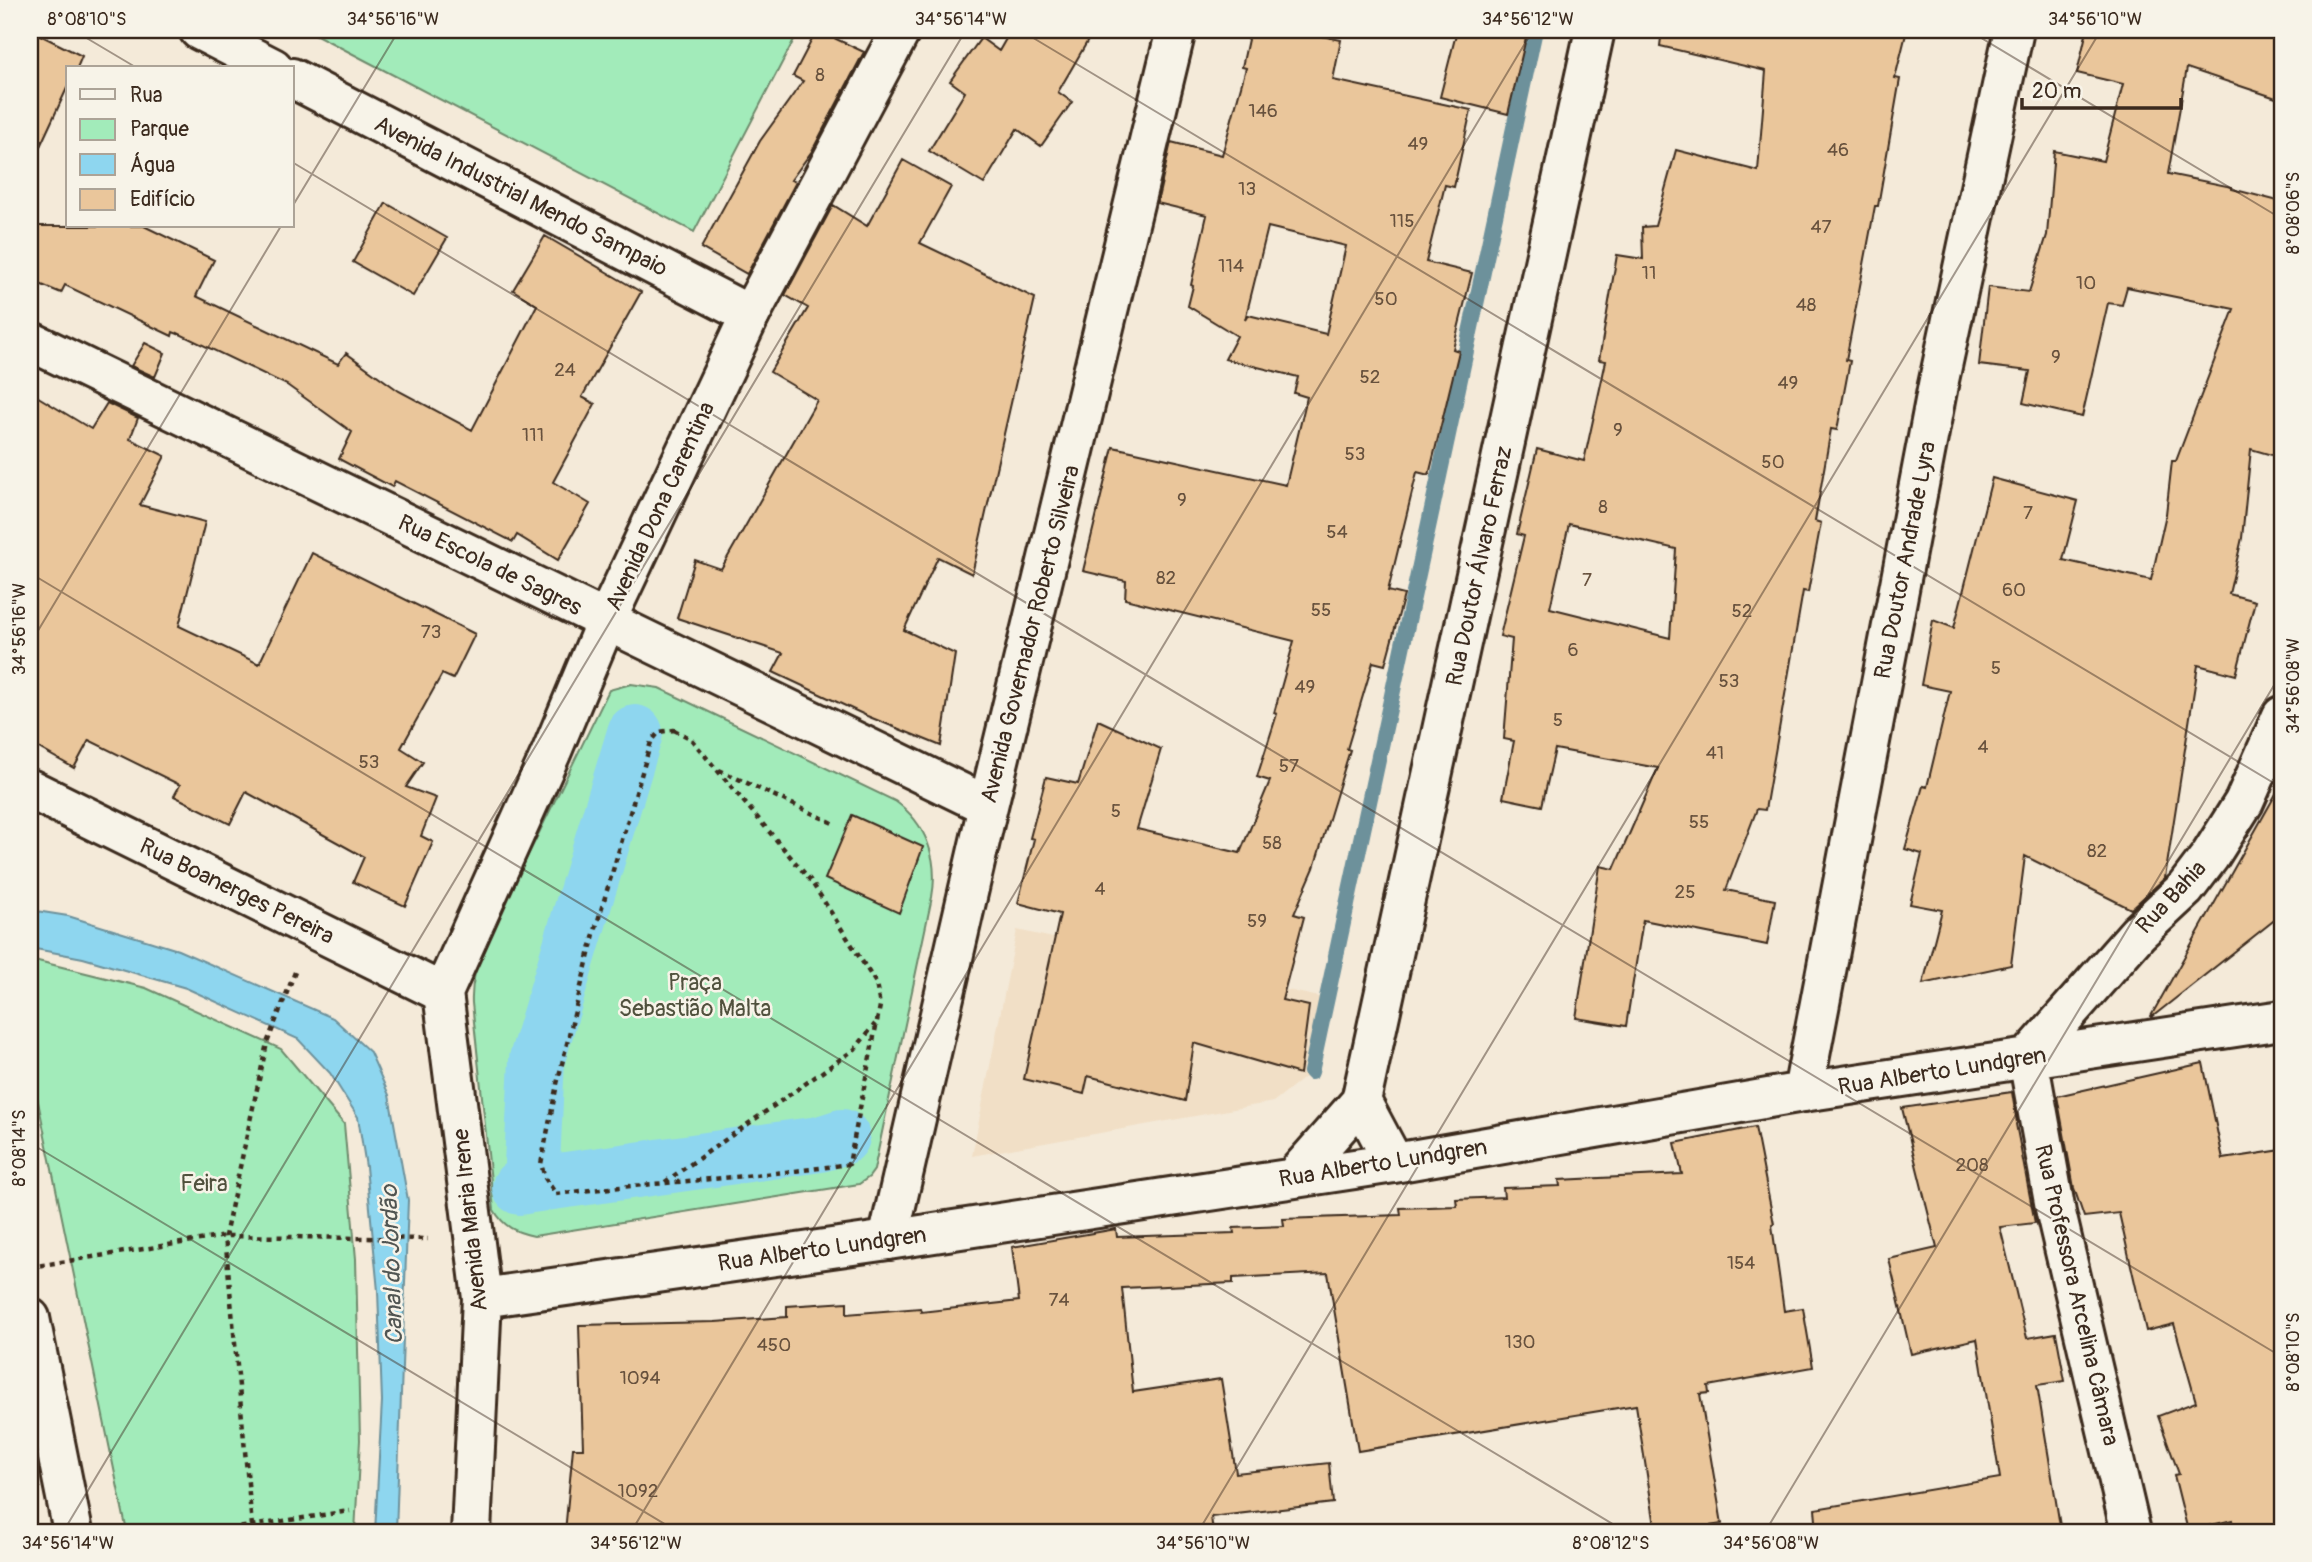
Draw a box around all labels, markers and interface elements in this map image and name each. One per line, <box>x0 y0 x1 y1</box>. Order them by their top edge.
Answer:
text: 8°08'10"S <box>47 8 127 31</box>
text: 34°56'16"W <box>347 8 439 31</box>
text: 34°56'14"W <box>915 8 1007 31</box>
text: 34°56'12"W <box>1482 8 1574 31</box>
text: 34°56'10"W <box>2048 8 2142 31</box>
house number: 8 <box>815 63 825 87</box>
legend <box>66 66 294 228</box>
scale bar <box>2022 66 2181 110</box>
text: 20 m <box>2032 78 2081 105</box>
text: Rua <box>130 82 163 109</box>
house number: 146 <box>1248 99 1278 123</box>
street label: Avenida Industrial Mendo Sampaio <box>369 109 673 283</box>
text: Parque <box>130 116 189 143</box>
house number: 49 <box>1408 132 1428 156</box>
house number: 46 <box>1827 138 1849 162</box>
text: Água <box>130 152 175 179</box>
text: 8°08'06"S <box>2282 172 2305 254</box>
house number: 13 <box>1238 177 1256 201</box>
text: Edifício <box>130 186 195 213</box>
house number: 115 <box>1389 209 1415 233</box>
house number: 47 <box>1810 215 1832 239</box>
house number: 114 <box>1218 254 1244 278</box>
house number: 11 <box>1642 261 1656 285</box>
house number: 10 <box>2076 271 2096 295</box>
house number: 50 <box>1374 287 1398 311</box>
house number: 48 <box>1796 293 1816 317</box>
house number: 9 <box>2051 345 2061 369</box>
house number: 24 <box>554 358 576 382</box>
house number: 52 <box>1360 365 1380 389</box>
house number: 49 <box>1778 371 1798 395</box>
street label: Avenida Dona Carentina <box>599 397 721 615</box>
house number: 9 <box>1613 418 1623 442</box>
house number: 111 <box>522 423 544 447</box>
street label: Rua Doutor Andrade Lyra <box>1868 439 1942 681</box>
house number: 53 <box>1345 442 1365 466</box>
street label: Rua Doutor Álvaro Ferraz <box>1439 443 1519 689</box>
house number: 50 <box>1761 450 1785 474</box>
street label: Avenida Governador Roberto Silveira <box>974 462 1086 806</box>
house number: 9 <box>1177 488 1187 512</box>
house number: 8 <box>1598 495 1608 519</box>
house number: 7 <box>2023 501 2033 525</box>
street label: Rua Escola de Sagres <box>393 508 587 622</box>
house number: 54 <box>1326 520 1348 544</box>
house number: 82 <box>1156 566 1176 590</box>
house number: 7 <box>1582 568 1592 592</box>
house number: 60 <box>2002 578 2026 602</box>
text: 34°56'16"W <box>8 583 31 675</box>
house number: 55 <box>1311 598 1331 622</box>
house number: 52 <box>1732 599 1752 623</box>
house number: 73 <box>421 620 441 644</box>
house number: 6 <box>1567 638 1579 662</box>
text: 34°56'08"W <box>2282 638 2305 734</box>
house number: 5 <box>1991 656 2001 680</box>
house number: 53 <box>1719 669 1739 693</box>
house number: 49 <box>1295 675 1315 699</box>
house number: 5 <box>1553 708 1563 732</box>
house number: 4 <box>1977 735 1989 759</box>
house number: 41 <box>1706 741 1724 765</box>
house number: 53 <box>359 750 379 774</box>
house number: 57 <box>1279 754 1299 778</box>
house number: 5 <box>1111 799 1121 823</box>
house number: 55 <box>1689 810 1709 834</box>
street label: Rua Boanerges Pereira <box>135 831 339 951</box>
house number: 58 <box>1262 831 1282 855</box>
house number: 82 <box>2087 839 2107 863</box>
street label: Rua Bahia <box>2130 854 2212 940</box>
house number: 4 <box>1094 877 1106 901</box>
house number: 25 <box>1675 880 1695 904</box>
house number: 59 <box>1247 909 1267 933</box>
park label: Praça Sebastião Malta <box>619 968 771 1023</box>
street label: Rua Alberto Lundgren <box>1836 1040 2048 1102</box>
text: 8°08'14"S <box>8 1109 31 1187</box>
street label: Avenida Maria Irene <box>446 1127 494 1313</box>
street label: Rua Alberto Lundgren <box>1277 1132 1489 1194</box>
street label: Rua Professora Arcelina Câmara <box>2028 1142 2126 1448</box>
house number: 208 <box>1955 1153 1989 1177</box>
park label: Feira <box>180 1169 228 1198</box>
water label: Canal do Jordão <box>375 1183 409 1345</box>
street label: Rua Alberto Lundgren <box>716 1220 928 1278</box>
house number: 154 <box>1727 1251 1755 1275</box>
house number: 74 <box>1048 1288 1070 1312</box>
text: 8°08'10"S <box>2282 1312 2305 1392</box>
house number: 130 <box>1504 1330 1536 1354</box>
house number: 450 <box>757 1333 791 1357</box>
house number: 1094 <box>619 1366 661 1390</box>
house number: 1092 <box>618 1479 658 1503</box>
text: 34°56'14"W <box>22 1532 114 1555</box>
text: 34°56'12"W <box>590 1532 682 1555</box>
text: 34°56'10"W <box>1156 1532 1250 1555</box>
text: 8°08'12"S <box>1573 1532 1649 1555</box>
text: 34°56'08"W <box>1723 1532 1819 1555</box>

